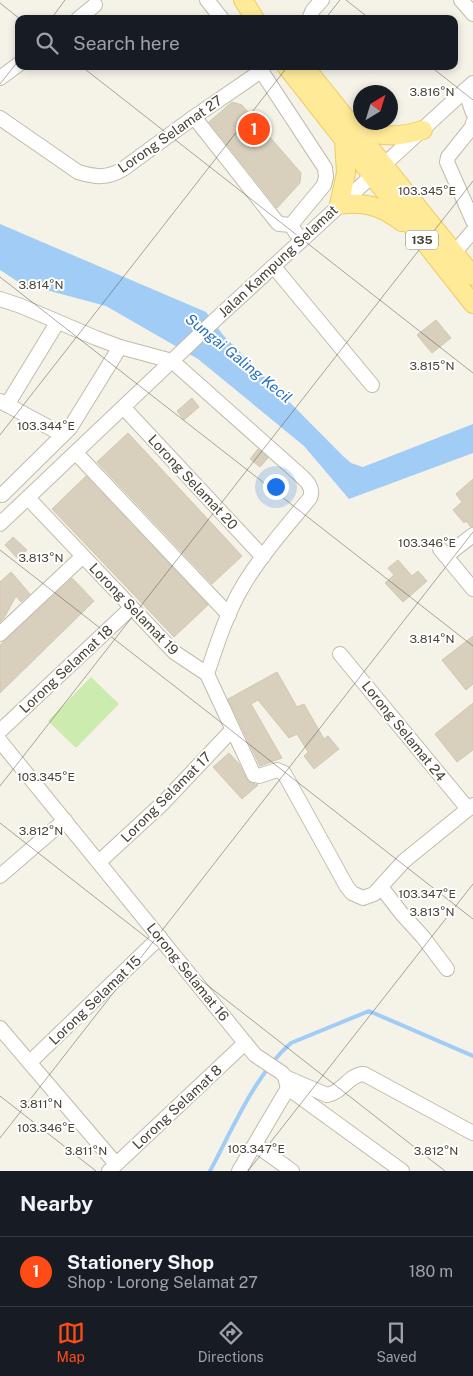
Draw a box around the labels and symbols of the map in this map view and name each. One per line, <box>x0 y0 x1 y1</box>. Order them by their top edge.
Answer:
north arrow <box>353 85 398 130</box>
text: 3.816°N <box>410 85 455 99</box>
street label: Lorong Selamat 27 <box>115 92 225 176</box>
pin: 1 <box>238 110 270 148</box>
text: 103.345°E <box>398 184 456 198</box>
street label: Jalan Kampung Selamat <box>215 202 341 320</box>
road number: 135 <box>406 230 438 250</box>
text: 3.814°N <box>18 278 64 292</box>
water label: Sungai Galing Kecil <box>182 310 296 406</box>
text: 3.815°N <box>409 359 455 373</box>
text: 103.344°E <box>17 419 75 433</box>
street label: Lorong Selamat 20 <box>145 431 241 533</box>
your location <box>263 474 289 500</box>
text: 103.346°E <box>398 536 456 550</box>
text: 3.813°N <box>18 551 64 565</box>
street label: Lorong Selamat 19 <box>86 560 182 658</box>
street label: Lorong Selamat 18 <box>16 622 116 716</box>
text: 3.814°N <box>409 632 455 646</box>
street label: Lorong Selamat 24 <box>359 678 449 784</box>
street label: Lorong Selamat 17 <box>118 749 214 845</box>
text: 103.345°E <box>17 770 75 784</box>
text: 3.812°N <box>19 824 63 838</box>
text: 103.347°E <box>398 887 456 901</box>
text: 3.813°N <box>409 905 455 919</box>
street label: Lorong Selamat 16 <box>144 920 233 1024</box>
street label: Lorong Selamat 15 <box>46 952 144 1048</box>
street label: Lorong Selamat 8 <box>129 1062 225 1152</box>
text: 3.811°N <box>20 1097 62 1111</box>
text: 103.346°E <box>17 1121 75 1135</box>
text: 103.347°E <box>227 1142 285 1156</box>
text: 3.811°N <box>65 1144 107 1158</box>
text: 3.812°N <box>414 1144 458 1158</box>

